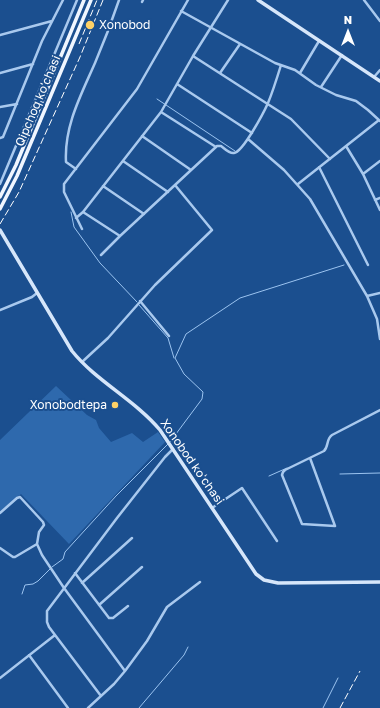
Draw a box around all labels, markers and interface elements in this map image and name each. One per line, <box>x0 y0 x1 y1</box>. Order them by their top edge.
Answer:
north arrow <box>328 12 368 52</box>
text: N <box>344 13 352 26</box>
place label: Xonobod <box>99 18 150 32</box>
marker: Xonobod <box>84 19 96 31</box>
street label: Qipchoq ko'chasi <box>12 53 64 149</box>
place label: Xonobodtepa <box>30 398 107 412</box>
marker: Xonobodtepa <box>110 400 120 410</box>
street label: Xonobod koʻchasi <box>157 416 227 508</box>

